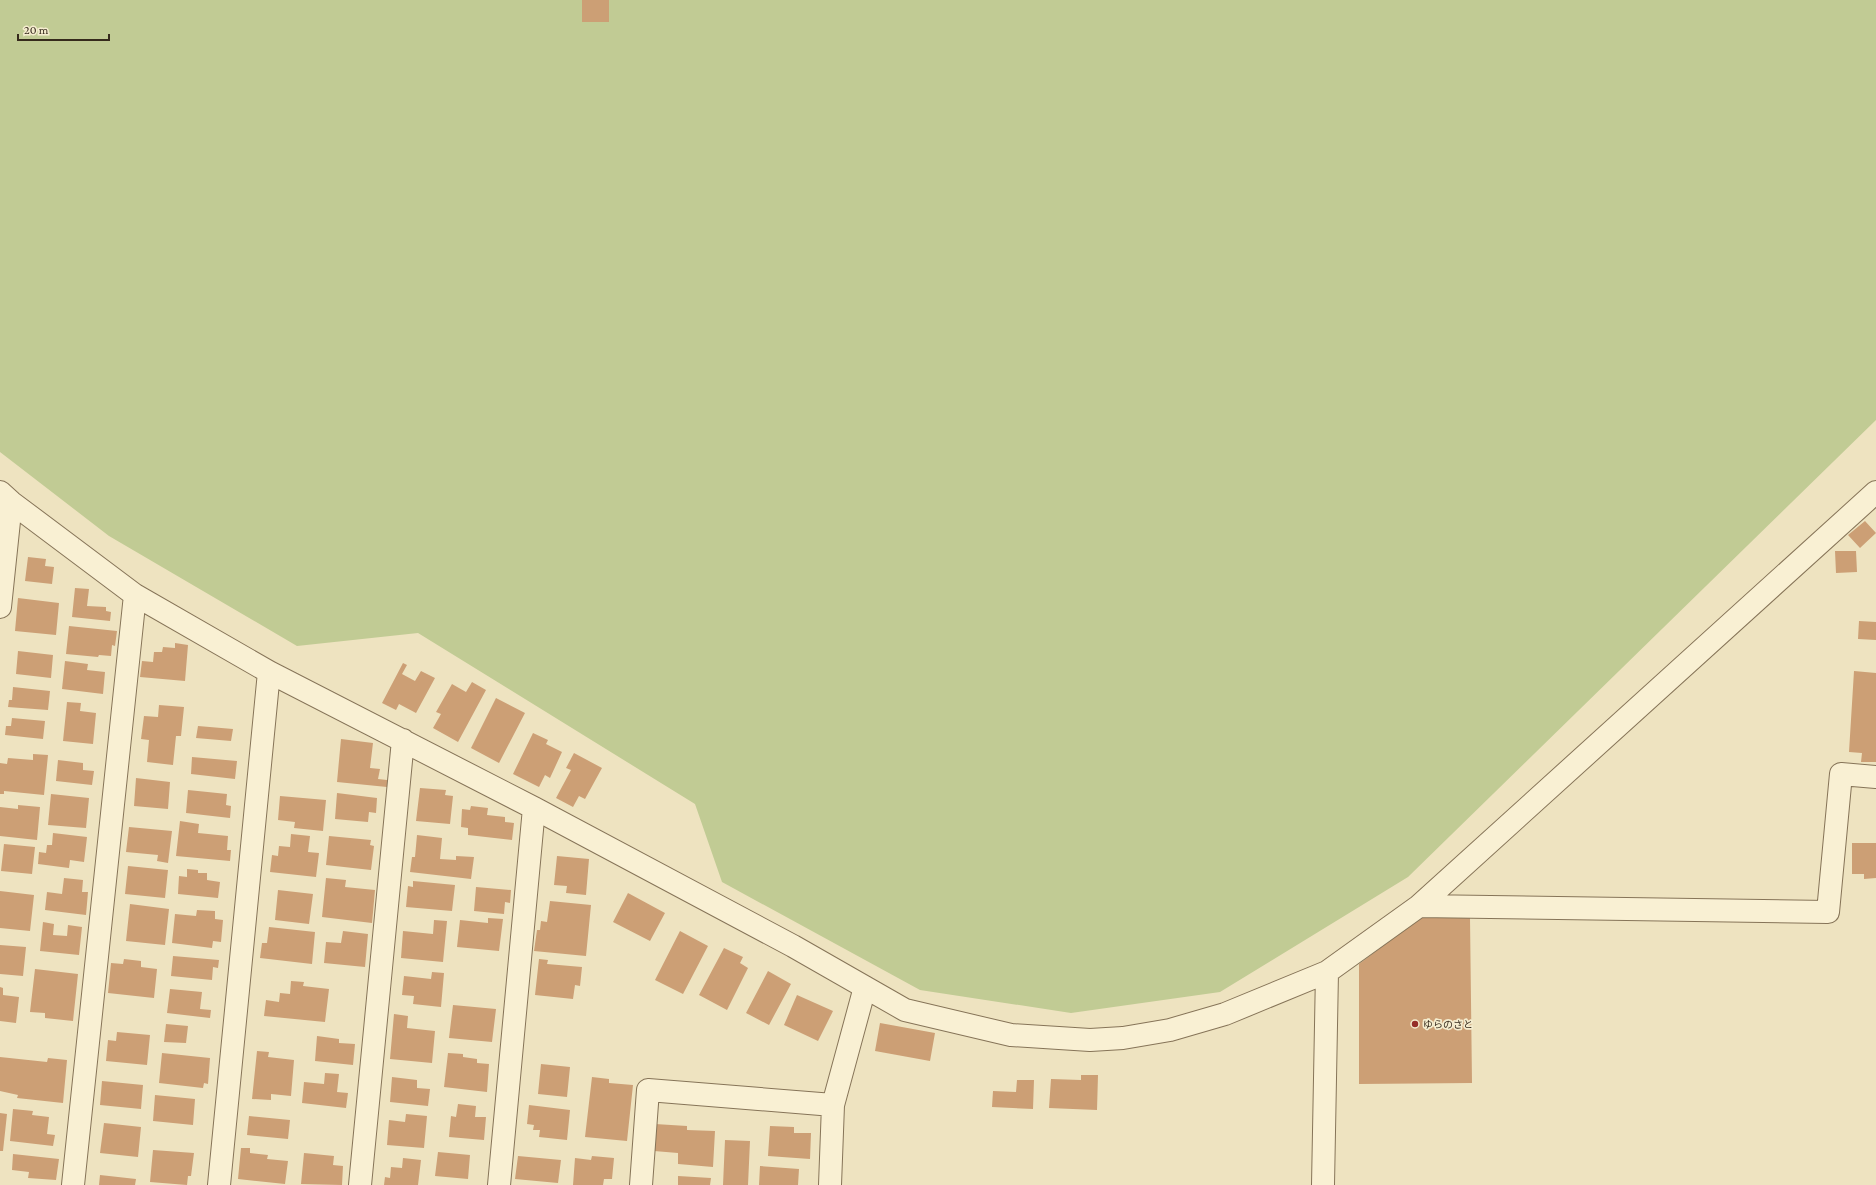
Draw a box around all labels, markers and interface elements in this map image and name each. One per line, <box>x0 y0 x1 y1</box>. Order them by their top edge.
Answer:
scale bar <box>18 16 109 42</box>
text: 20 m <box>24 23 49 37</box>
marker: ゆらのさと <box>1410 1019 1420 1029</box>
place label: ゆらのさと <box>1423 1019 1473 1030</box>

